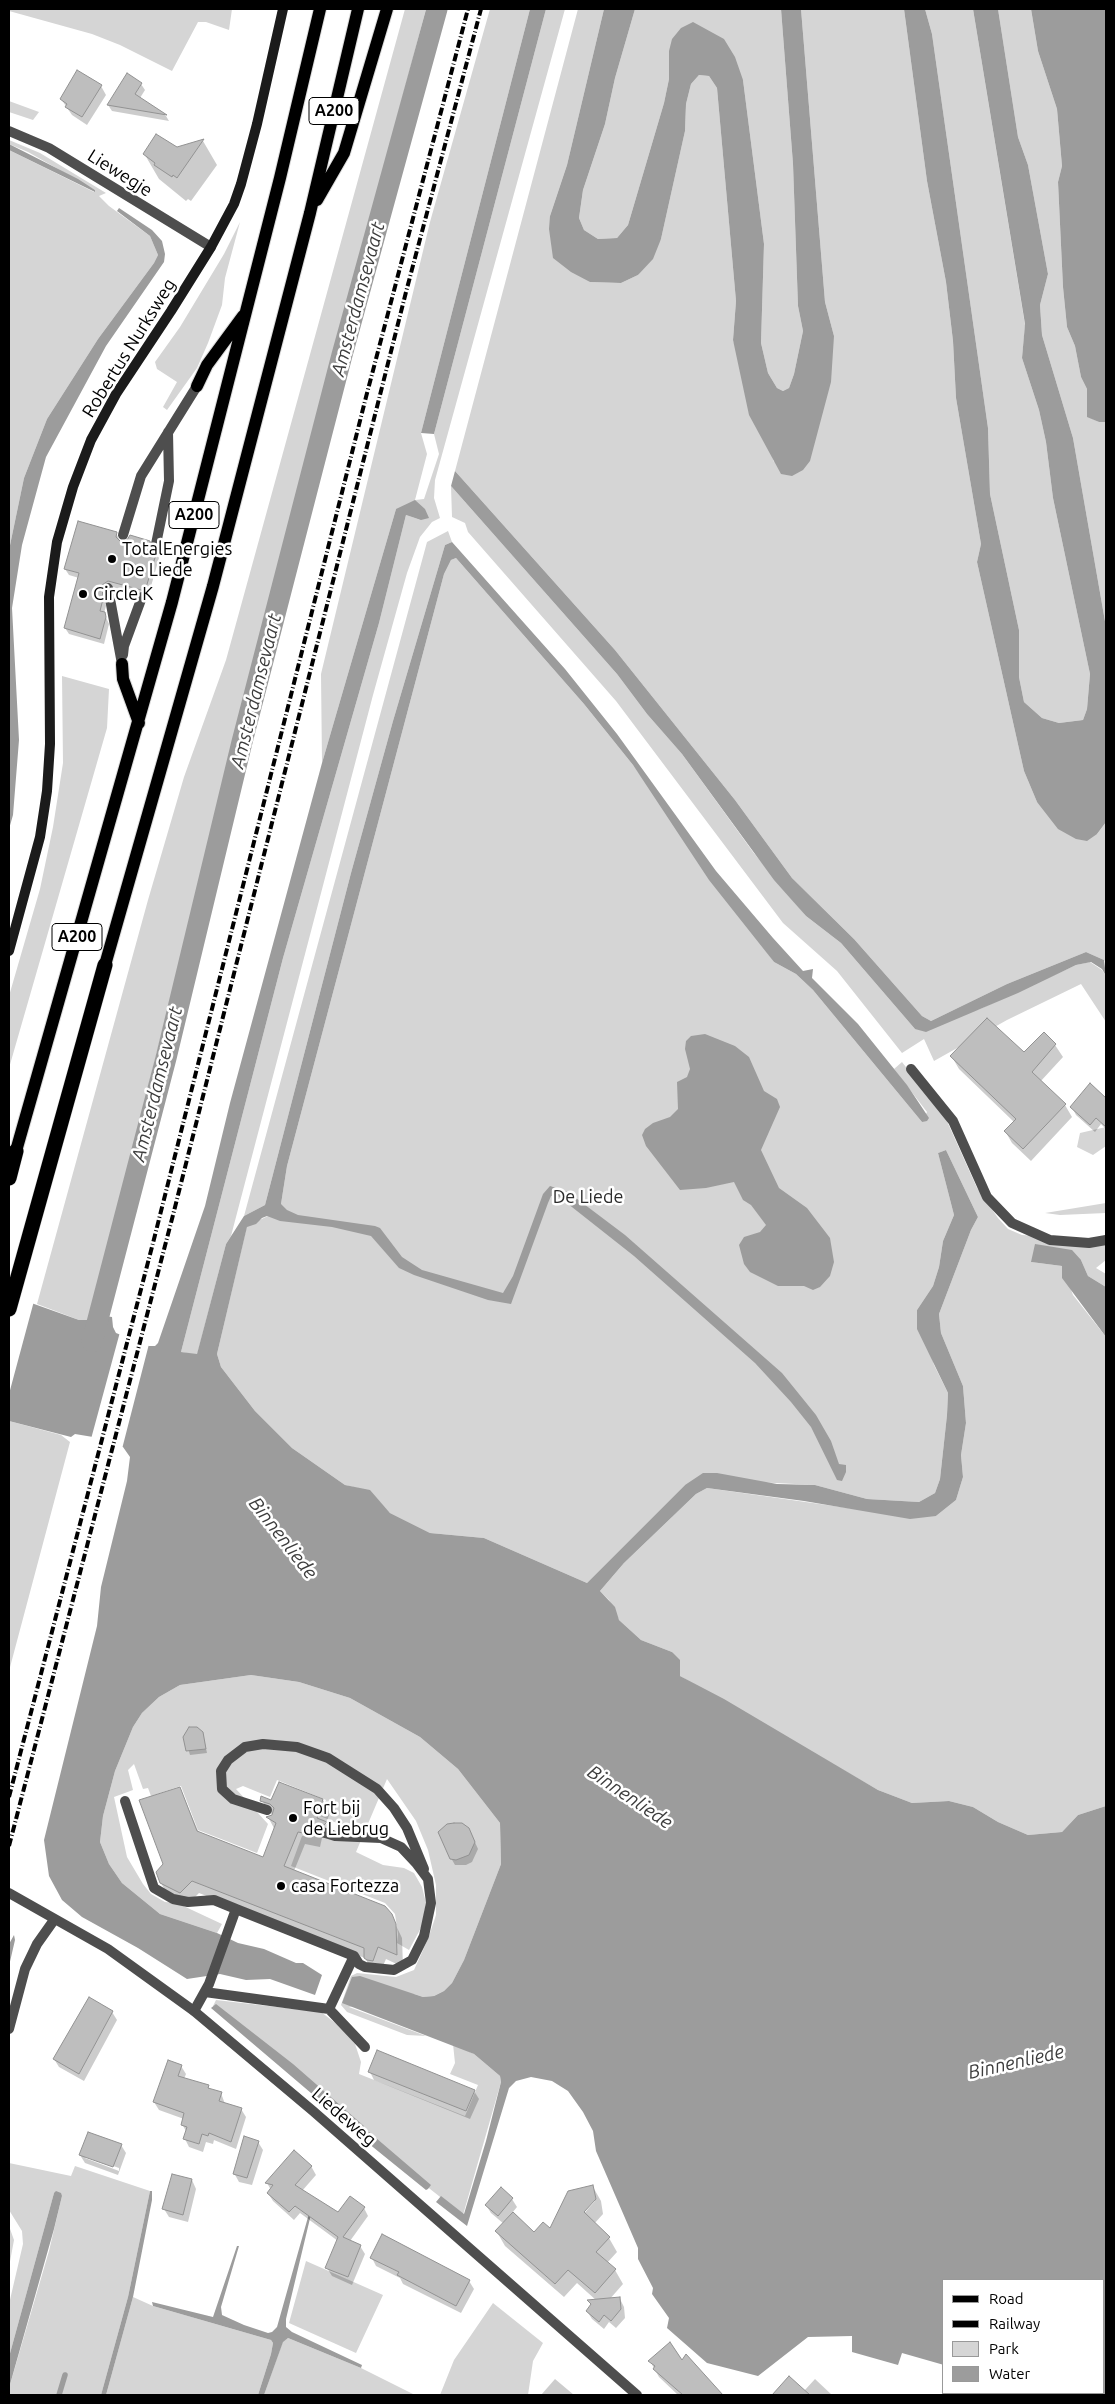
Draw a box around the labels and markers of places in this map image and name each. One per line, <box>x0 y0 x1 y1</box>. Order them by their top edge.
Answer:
place label: TotalEnergies De Liede <box>122 538 232 580</box>
marker: TotalEnergies De Liede <box>106 553 118 565</box>
place label: Circle K <box>93 583 153 605</box>
marker: Circle K <box>77 588 89 600</box>
place label: Fort bij de Liebrug <box>303 1797 389 1840</box>
marker: Fort bij de Liebrug <box>287 1812 299 1824</box>
place label: casa Fortezza <box>291 1875 399 1897</box>
marker: casa Fortezza <box>275 1880 287 1892</box>

